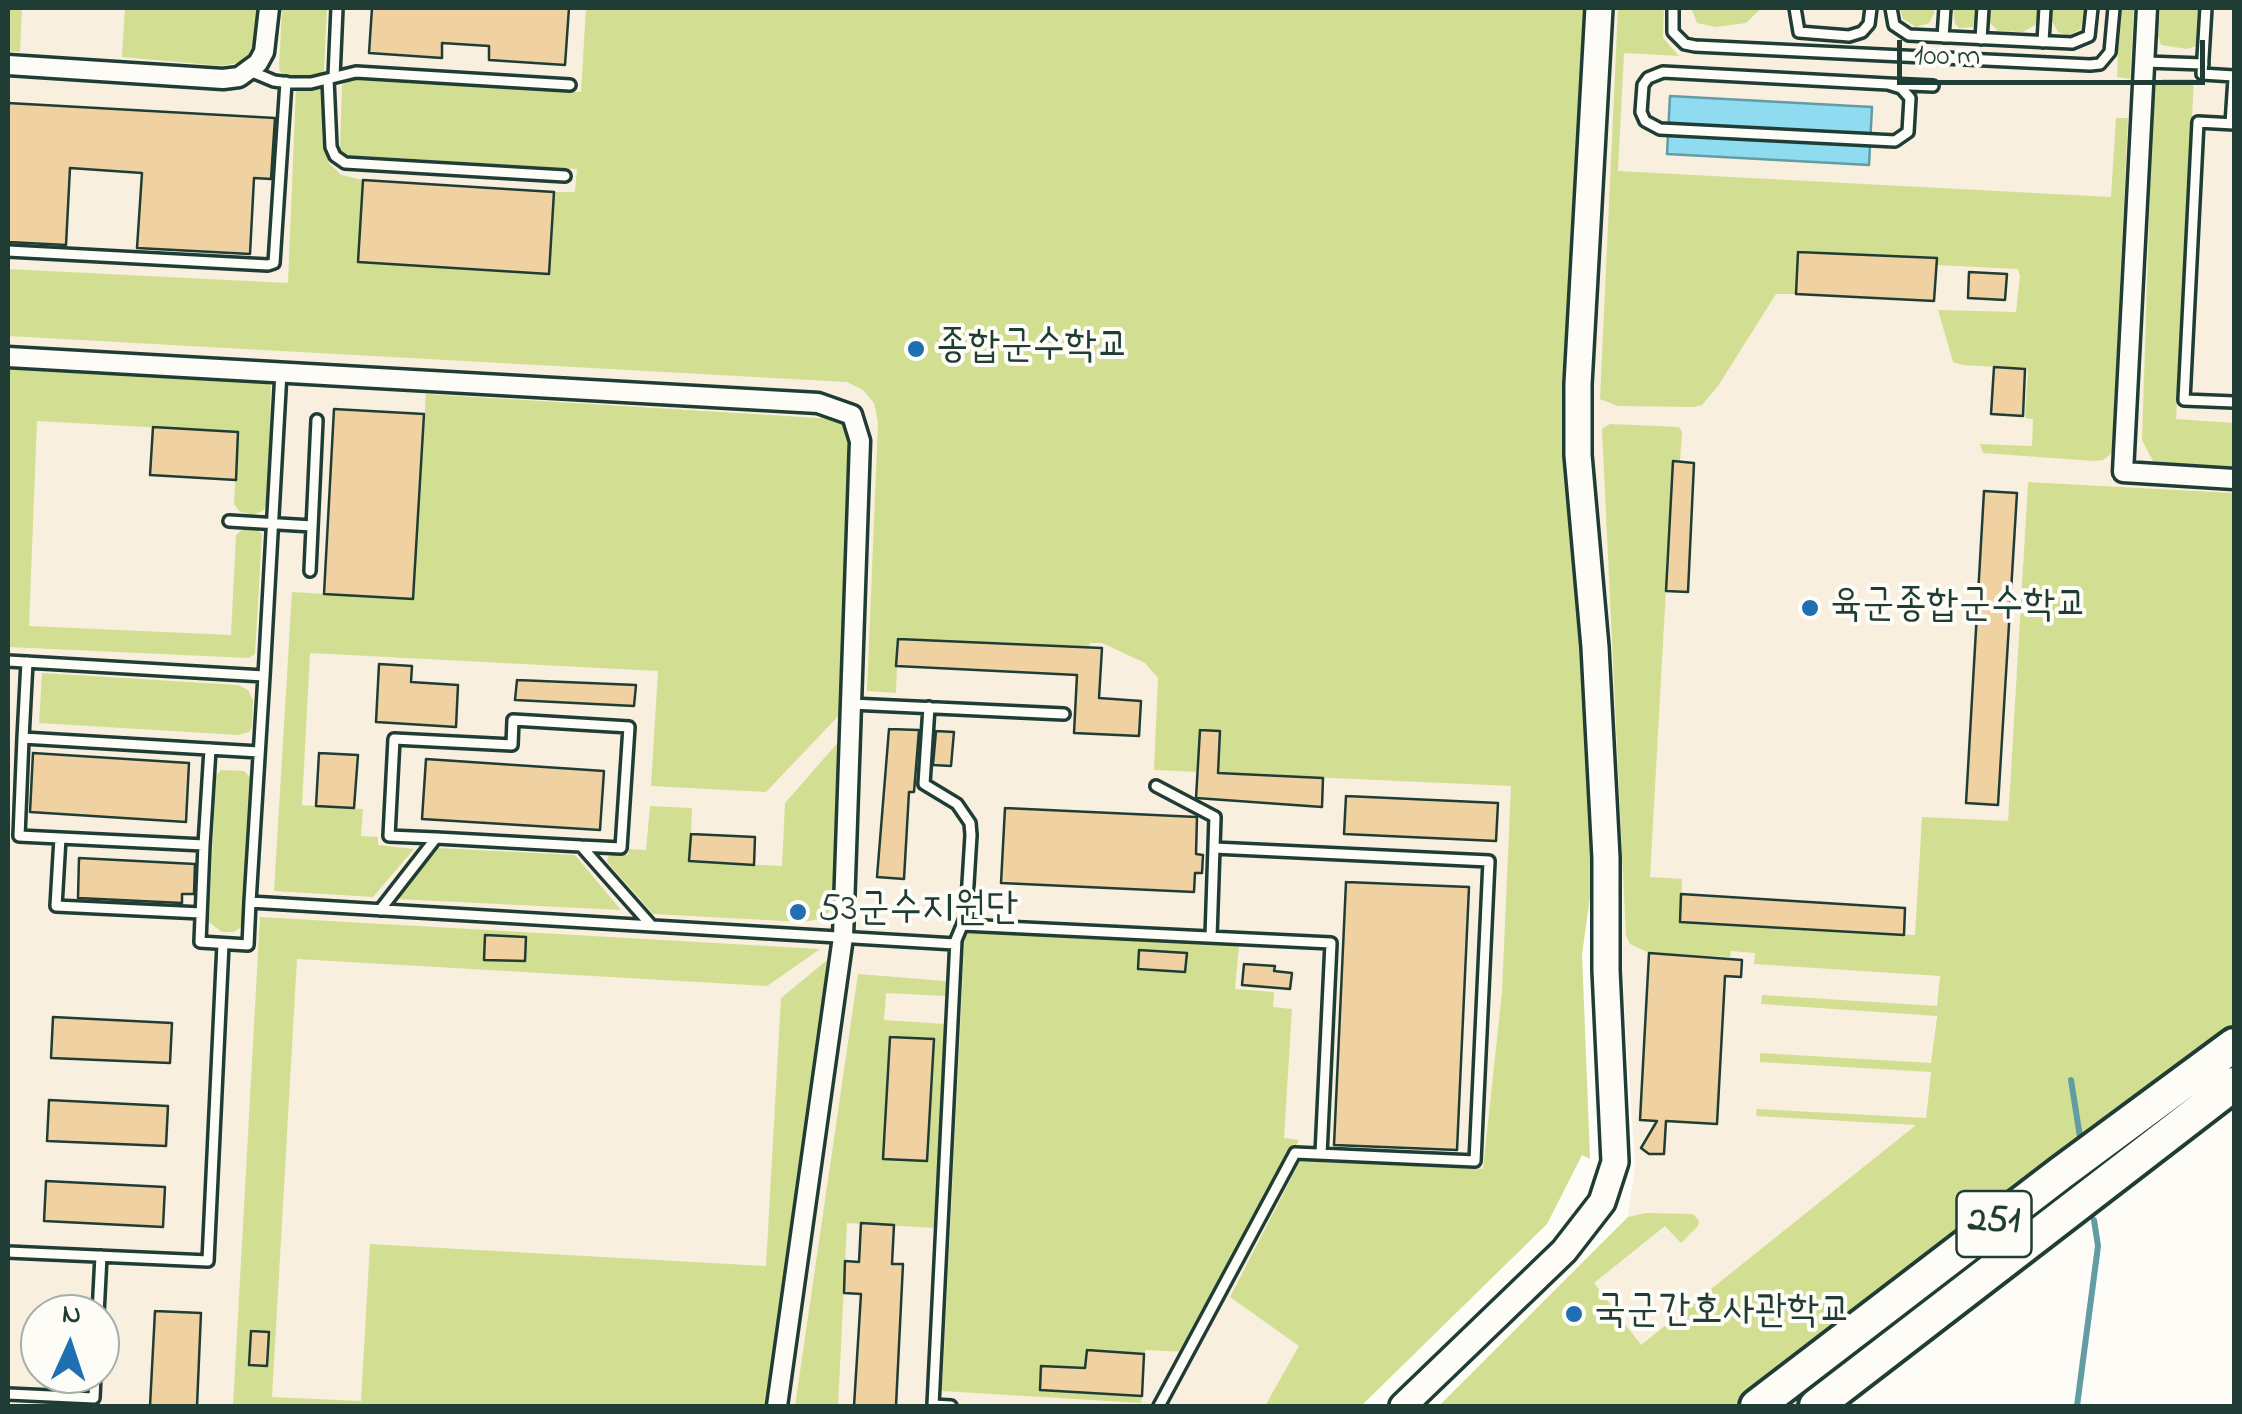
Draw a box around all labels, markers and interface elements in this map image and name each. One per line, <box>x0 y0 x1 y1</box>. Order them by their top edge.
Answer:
scale bar <box>1902 20 2210 82</box>
text: 100 m <box>1914 35 1980 79</box>
place label: 종합군수학교 <box>936 325 1129 373</box>
marker: 종합군수학교 <box>905 338 927 360</box>
place label: 육군종합군수학교 <box>1830 584 2088 632</box>
marker: 육군종합군수학교 <box>1799 597 1821 619</box>
place label: 53군수지원단 <box>818 888 1018 936</box>
marker: 53군수지원단 <box>787 901 809 923</box>
road number: 251 <box>1956 1191 2032 1257</box>
place label: 국군간호사관학교 <box>1594 1290 1852 1338</box>
north arrow <box>20 1294 120 1394</box>
text: N <box>61 1295 82 1337</box>
marker: 국군간호사관학교 <box>1563 1303 1585 1325</box>

